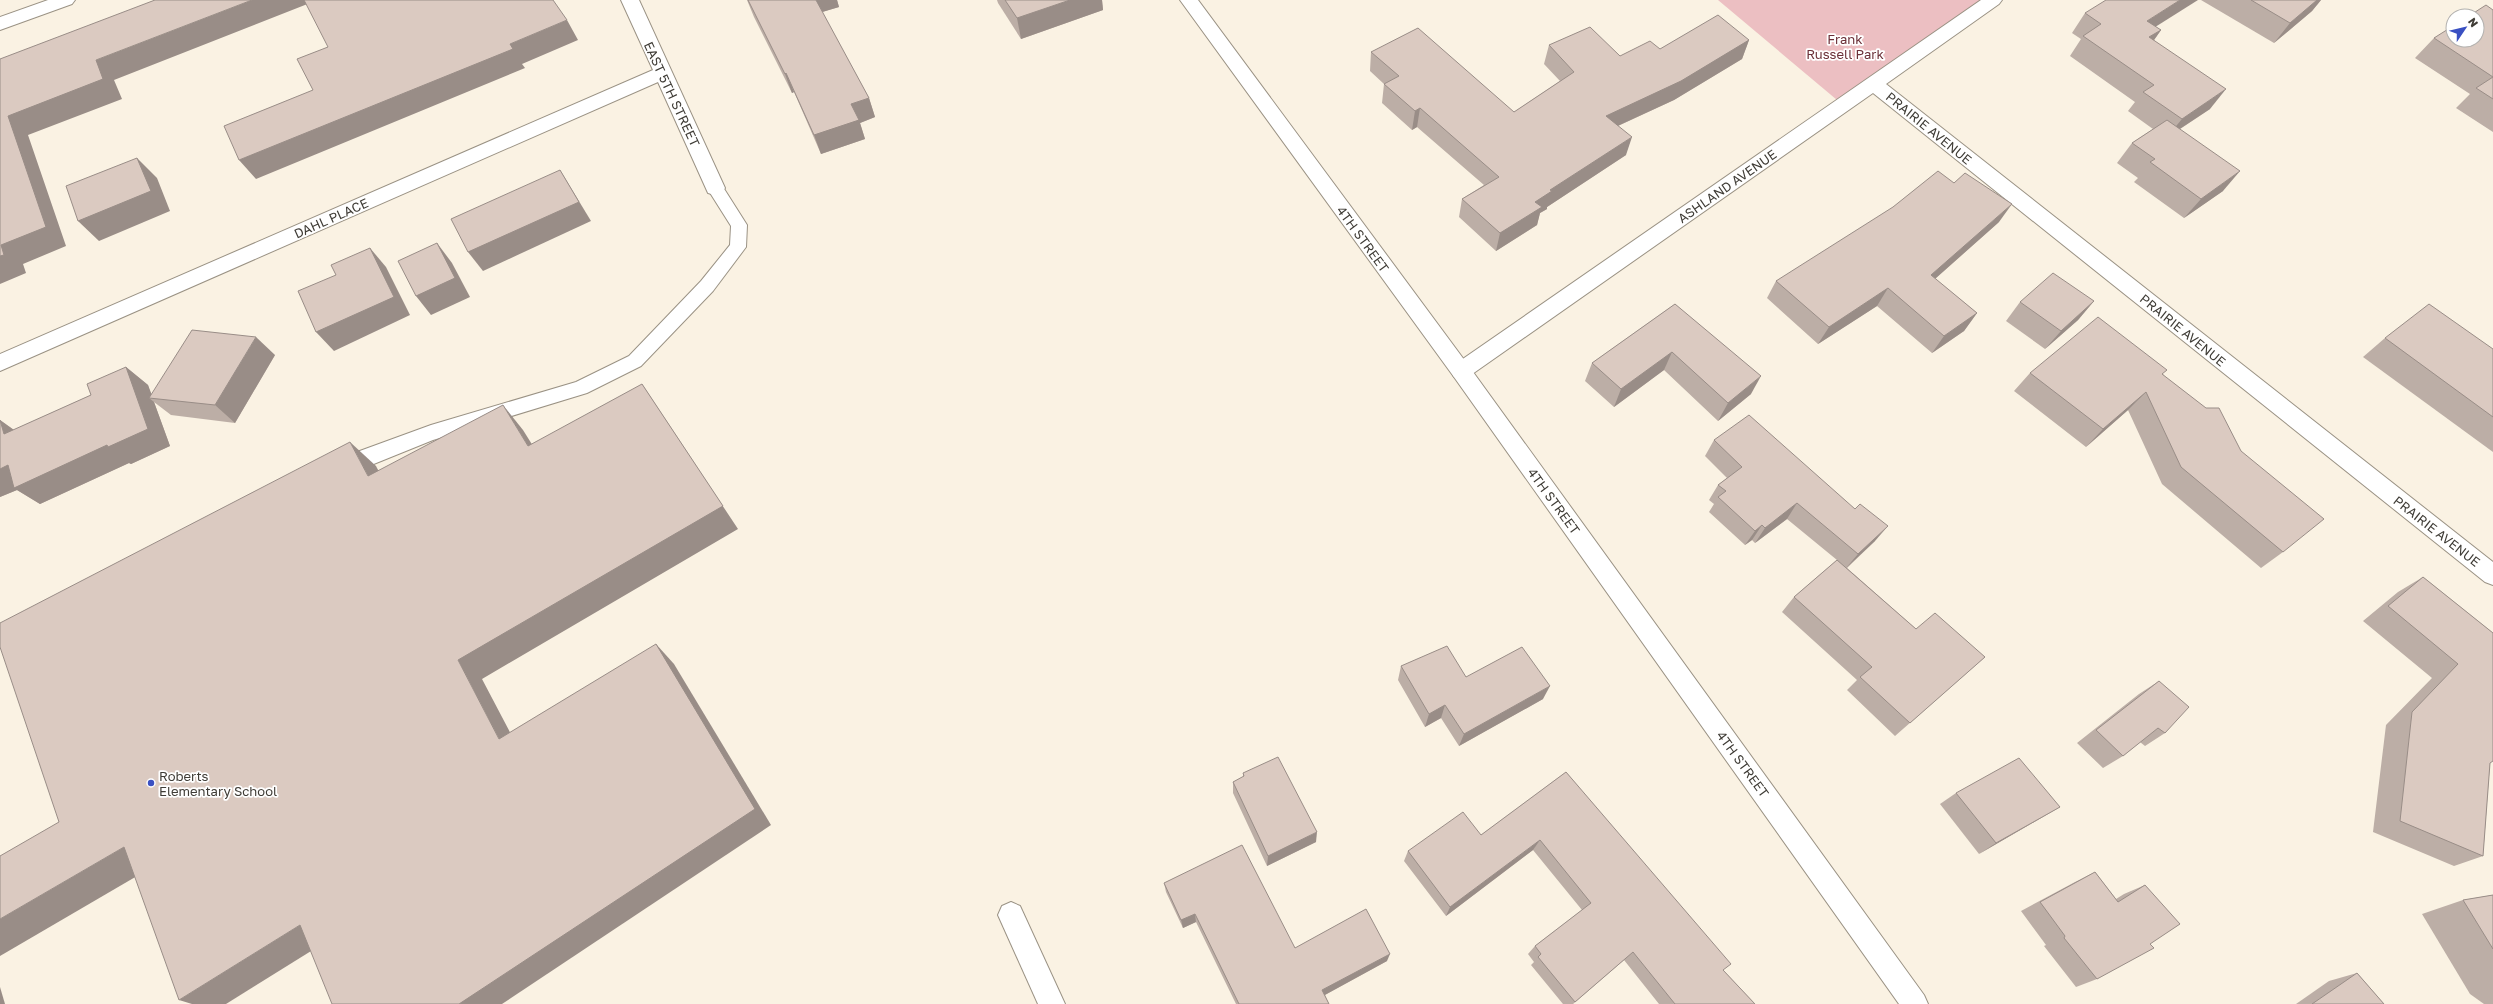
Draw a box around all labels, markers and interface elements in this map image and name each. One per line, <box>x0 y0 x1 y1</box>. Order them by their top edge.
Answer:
north arrow <box>2445 8 2485 48</box>
text: N <box>2466 15 2481 29</box>
park label: Frank Russell Park <box>1806 31 1884 62</box>
street label: EAST 5TH STREET <box>641 39 703 149</box>
street label: PRAIRIE AVENUE <box>1883 89 1975 168</box>
street label: ASHLAND AVENUE <box>1674 146 1780 226</box>
street label: DAHL PLACE <box>291 194 371 242</box>
street label: 4TH STREET <box>1334 203 1392 275</box>
street label: PRAIRIE AVENUE <box>2137 291 2229 370</box>
street label: 4TH STREET <box>1525 465 1583 537</box>
street label: PRAIRIE AVENUE <box>2390 492 2484 570</box>
street label: 4TH STREET <box>1714 728 1772 800</box>
place label: Roberts Elementary School <box>159 768 277 799</box>
marker: Roberts Elementary School <box>146 778 156 788</box>

